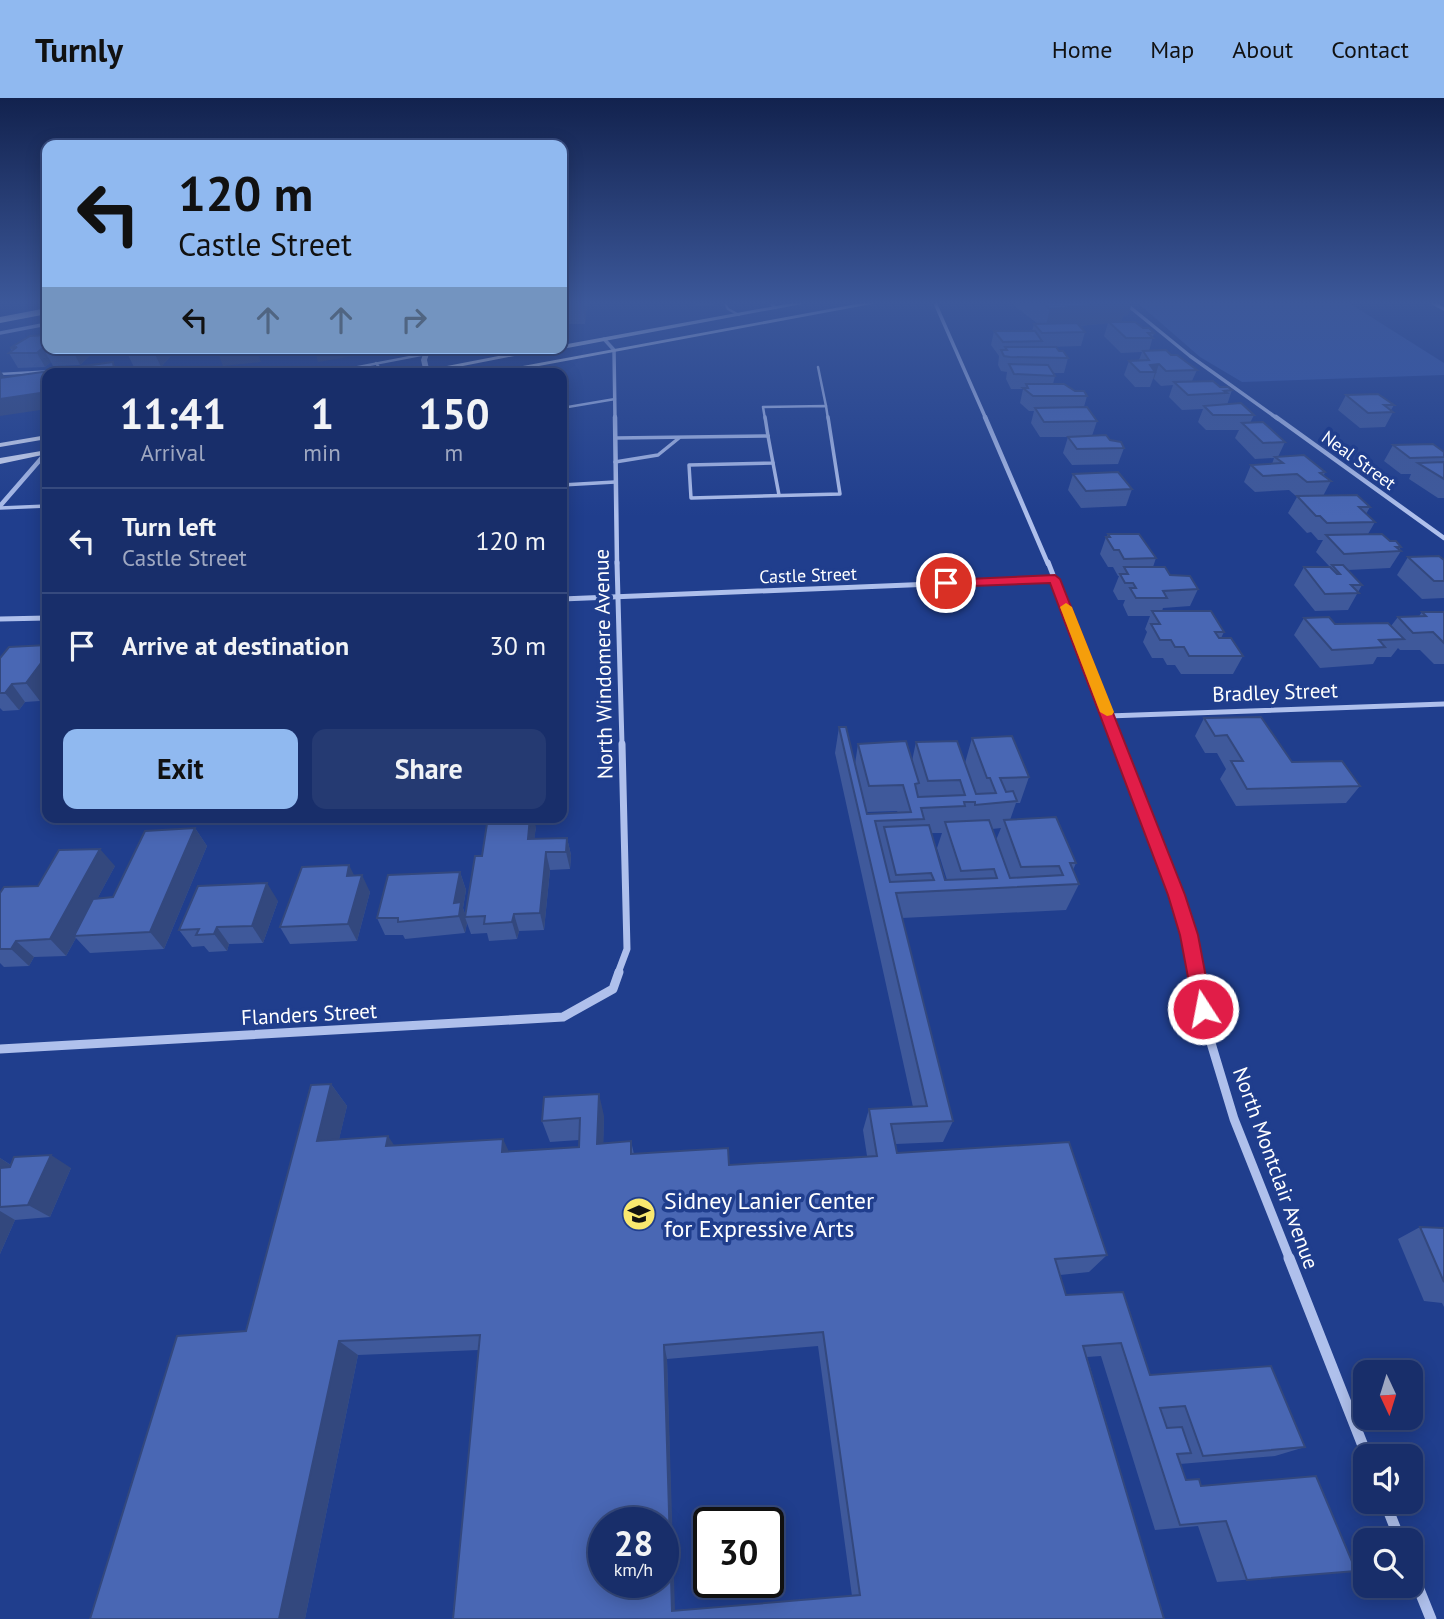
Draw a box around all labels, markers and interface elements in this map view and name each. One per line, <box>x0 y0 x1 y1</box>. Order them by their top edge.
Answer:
text: Turnly <box>35 28 123 71</box>
text: Home <box>1052 34 1112 65</box>
text: Map <box>1150 34 1194 65</box>
text: About <box>1232 34 1293 65</box>
text: Contact <box>1331 34 1409 65</box>
text: 120 m <box>178 161 313 225</box>
icon: left <box>63 168 154 259</box>
text: Castle Street <box>178 223 352 265</box>
icon: left <box>176 301 214 339</box>
icon: ahead <box>249 301 287 339</box>
icon: ahead <box>322 301 360 339</box>
icon: right <box>395 301 433 339</box>
text: 11:41 <box>119 386 226 441</box>
text: 1 <box>310 386 334 441</box>
text: 150 <box>418 386 490 441</box>
street label: Neal Street <box>1317 425 1401 495</box>
text: Arrival <box>140 438 205 467</box>
text: min <box>303 438 341 467</box>
text: m <box>445 438 463 467</box>
text: Turn left <box>122 510 216 543</box>
icon: left <box>63 522 101 560</box>
text: 120 m <box>475 524 546 557</box>
text: Castle Street <box>122 543 247 572</box>
street label: North Windomere Avenue <box>587 549 619 779</box>
pin <box>916 553 976 613</box>
street label: Castle Street <box>759 562 857 588</box>
icon: arrive <box>927 564 965 602</box>
icon: arrive <box>63 627 101 665</box>
text: Arrive at destination <box>122 629 349 662</box>
text: 30 m <box>490 629 546 662</box>
street label: Bradley Street <box>1212 676 1338 708</box>
button: Exit <box>63 729 298 809</box>
button: Share <box>312 729 546 809</box>
position arrow <box>1166 972 1240 1046</box>
street label: Flanders Street <box>240 997 378 1031</box>
street label: North Montclair Avenue <box>1227 1063 1325 1273</box>
place label: Sidney Lanier Center for Expressive Arts <box>664 1185 874 1244</box>
school or university icon: Sidney Lanier Center for Expressive Arts <box>620 1195 658 1233</box>
north arrow <box>1353 1360 1423 1430</box>
map controls <box>1353 1360 1423 1598</box>
button: sound <box>1353 1444 1423 1514</box>
speed limit sign: 30 <box>693 1507 784 1598</box>
text: 28 <box>614 1520 653 1566</box>
button: search <box>1353 1528 1423 1598</box>
text: km/h <box>614 1558 653 1581</box>

